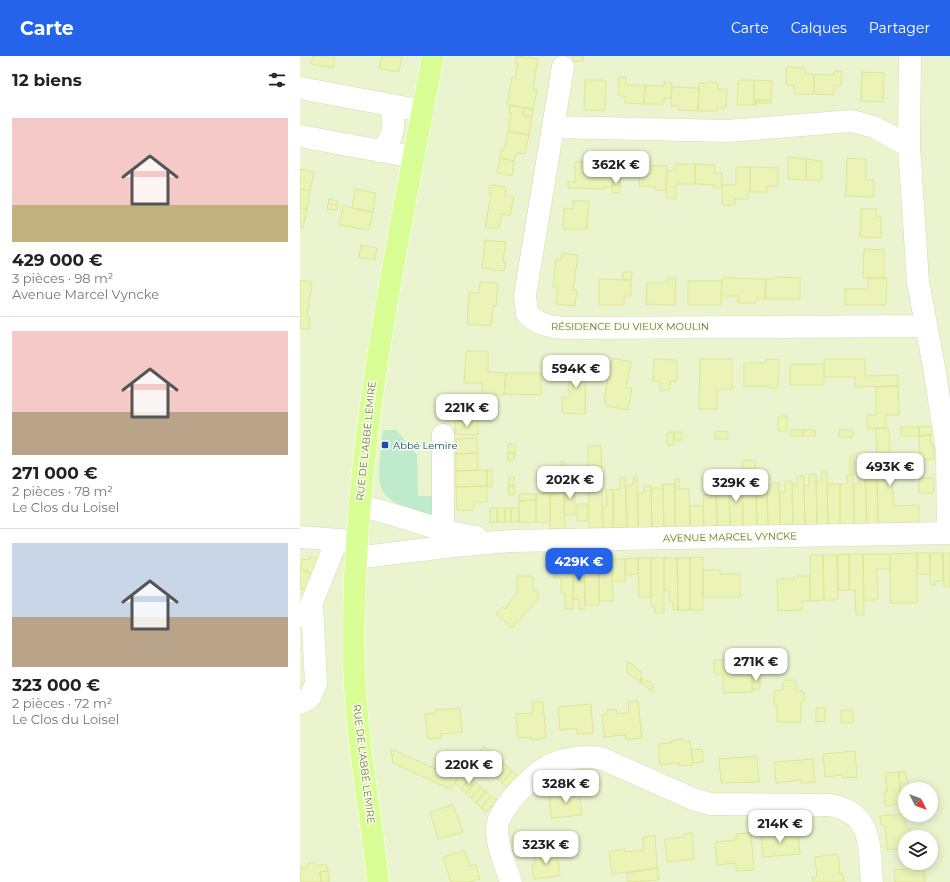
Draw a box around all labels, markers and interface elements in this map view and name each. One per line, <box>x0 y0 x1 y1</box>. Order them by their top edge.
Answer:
text: Carte <box>20 17 74 40</box>
text: Carte <box>731 19 769 37</box>
text: Calques <box>791 19 847 37</box>
text: Partager <box>869 19 930 37</box>
icon: filters <box>266 69 288 91</box>
text: 12 biens <box>12 70 82 90</box>
icon: home <box>114 144 186 216</box>
pin: 362K € <box>583 151 649 185</box>
text: 362K € <box>592 156 640 172</box>
text: 429 000 € <box>12 250 103 270</box>
text: 3 pièces · 98 m² <box>12 270 113 286</box>
text: Avenue Marcel Vyncke <box>12 286 159 302</box>
street label: RÉSIDENCE DU VIEUX MOULIN <box>551 320 709 333</box>
pin: 594K € <box>543 355 609 389</box>
icon: home <box>114 357 186 429</box>
text: 594K € <box>552 360 600 376</box>
street label: RUE DE L'ABBÉ LEMIRE <box>353 380 379 501</box>
pin: 221K € <box>434 394 500 428</box>
text: 221K € <box>445 399 489 415</box>
place label: Abbé Lemire <box>393 439 457 452</box>
marker: Abbé Lemire <box>380 440 390 450</box>
pin: 493K € <box>857 453 923 487</box>
text: 493K € <box>866 458 914 474</box>
text: 271 000 € <box>12 463 97 483</box>
pin: 202K € <box>537 466 603 500</box>
pin: 329K € <box>703 469 769 503</box>
text: 202K € <box>546 471 594 487</box>
text: 329K € <box>712 474 760 490</box>
text: 2 pièces · 78 m² <box>12 483 113 499</box>
text: Le Clos du Loisel <box>12 499 119 515</box>
street label: AVENUE MARCEL VYNCKE <box>663 529 797 545</box>
pin: 429K € <box>546 548 612 582</box>
text: 429K € <box>555 553 603 569</box>
icon: home <box>114 569 186 641</box>
pin: 271K € <box>723 648 789 682</box>
text: 271K € <box>734 653 778 669</box>
text: 323 000 € <box>12 675 100 695</box>
text: 2 pièces · 72 m² <box>12 695 112 711</box>
street label: RUE DE L'ABBÉ LEMIRE <box>350 704 378 825</box>
text: Le Clos du Loisel <box>12 711 119 727</box>
pin: 220K € <box>436 751 502 785</box>
text: 220K € <box>445 756 493 772</box>
pin: 328K € <box>533 770 599 804</box>
text: 328K € <box>542 775 590 791</box>
north arrow <box>898 782 938 822</box>
map controls <box>898 782 938 870</box>
pin: 214K € <box>747 810 813 844</box>
text: 214K € <box>757 815 803 831</box>
button: layers <box>898 830 938 870</box>
pin: 323K € <box>513 831 579 865</box>
text: 323K € <box>523 836 569 852</box>

